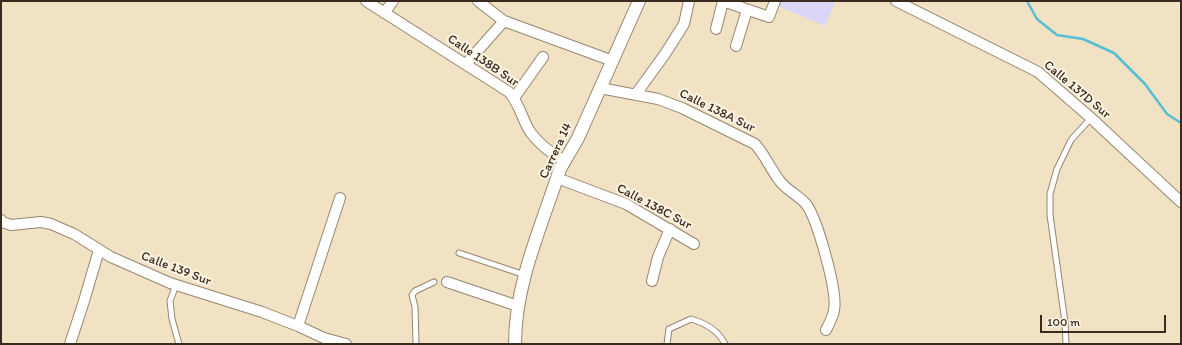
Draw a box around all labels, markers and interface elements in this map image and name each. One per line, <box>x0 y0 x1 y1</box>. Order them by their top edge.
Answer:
street label: Calle 138B Sur <box>444 31 522 91</box>
street label: Calle 137D Sur <box>1040 58 1114 122</box>
street label: Calle 138A Sur <box>676 86 758 136</box>
street label: Carrera 14 <box>536 120 576 182</box>
street label: Calle 138C Sur <box>614 181 694 233</box>
street label: Calle 139 Sur <box>139 248 213 290</box>
scale bar <box>1042 307 1168 333</box>
text: 100 m <box>1047 315 1080 329</box>

